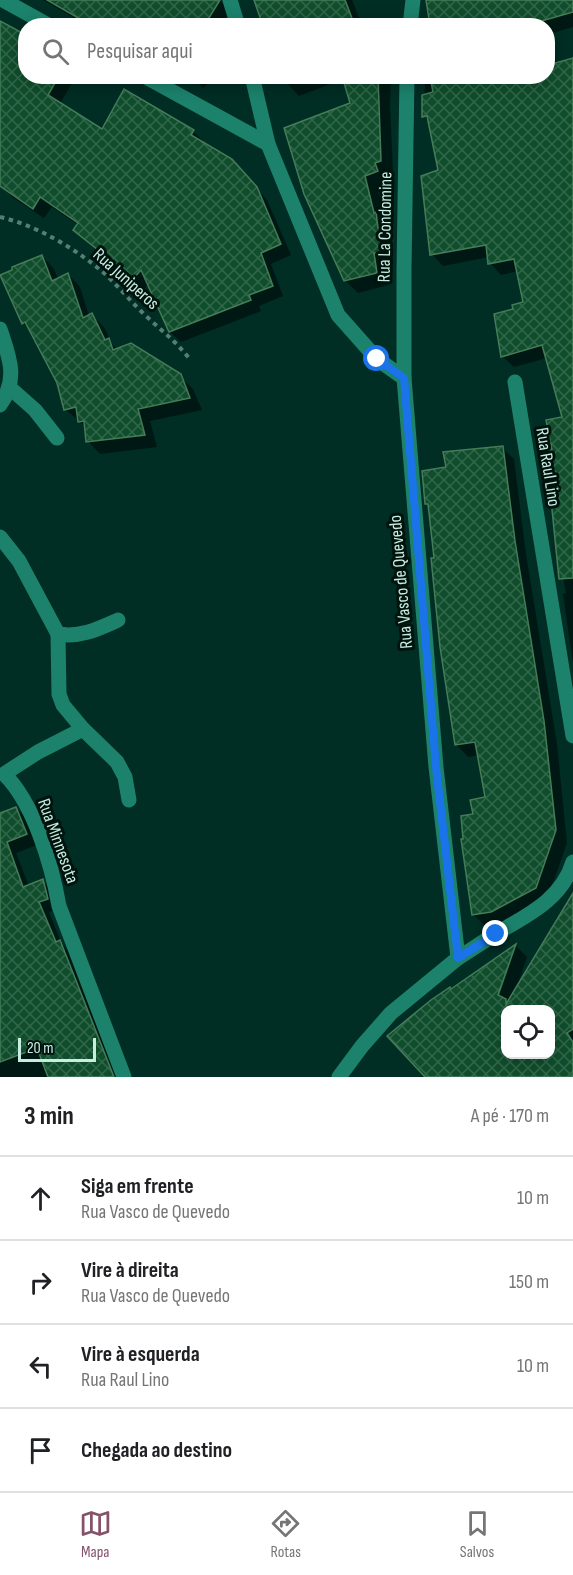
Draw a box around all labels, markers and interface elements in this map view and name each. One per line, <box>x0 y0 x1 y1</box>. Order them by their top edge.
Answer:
search box <box>18 18 555 84</box>
icon: search <box>39 35 72 68</box>
text: Pesquisar aqui <box>87 38 192 65</box>
street label: Rua La Condomine <box>374 171 396 283</box>
street label: Rua Juniperos <box>89 244 163 314</box>
route start <box>363 345 389 371</box>
street label: Rua Raul Lino <box>531 426 565 508</box>
street label: Rua Vasco de Quevedo <box>385 514 417 650</box>
street label: Rua Minnesota <box>33 796 83 886</box>
route end <box>482 920 508 946</box>
map controls <box>501 1005 555 1059</box>
button: locate <box>501 1005 555 1059</box>
scale bar <box>18 1035 96 1062</box>
text: 20 m <box>27 1039 54 1058</box>
text: 3 min <box>24 1101 74 1132</box>
text: A pé · 170 m <box>471 1104 549 1128</box>
text: Siga em frente <box>81 1173 194 1200</box>
icon: ahead <box>24 1182 57 1215</box>
text: 10 m <box>517 1186 549 1210</box>
text: Rua Vasco de Quevedo <box>81 1200 230 1224</box>
text: Vire à direita <box>81 1257 179 1284</box>
icon: right <box>24 1266 57 1299</box>
text: 150 m <box>509 1270 549 1294</box>
text: Rua Vasco de Quevedo <box>81 1284 230 1308</box>
text: Vire à esquerda <box>81 1341 200 1368</box>
icon: left <box>24 1350 57 1383</box>
text: 10 m <box>517 1354 549 1378</box>
text: Rua Raul Lino <box>81 1368 169 1392</box>
icon: arrive <box>24 1434 57 1467</box>
text: Chegada ao destino <box>81 1437 232 1464</box>
tab: Mapa <box>79 1507 112 1562</box>
tab: Rotas <box>269 1507 302 1562</box>
tab: Salvos <box>460 1507 494 1562</box>

